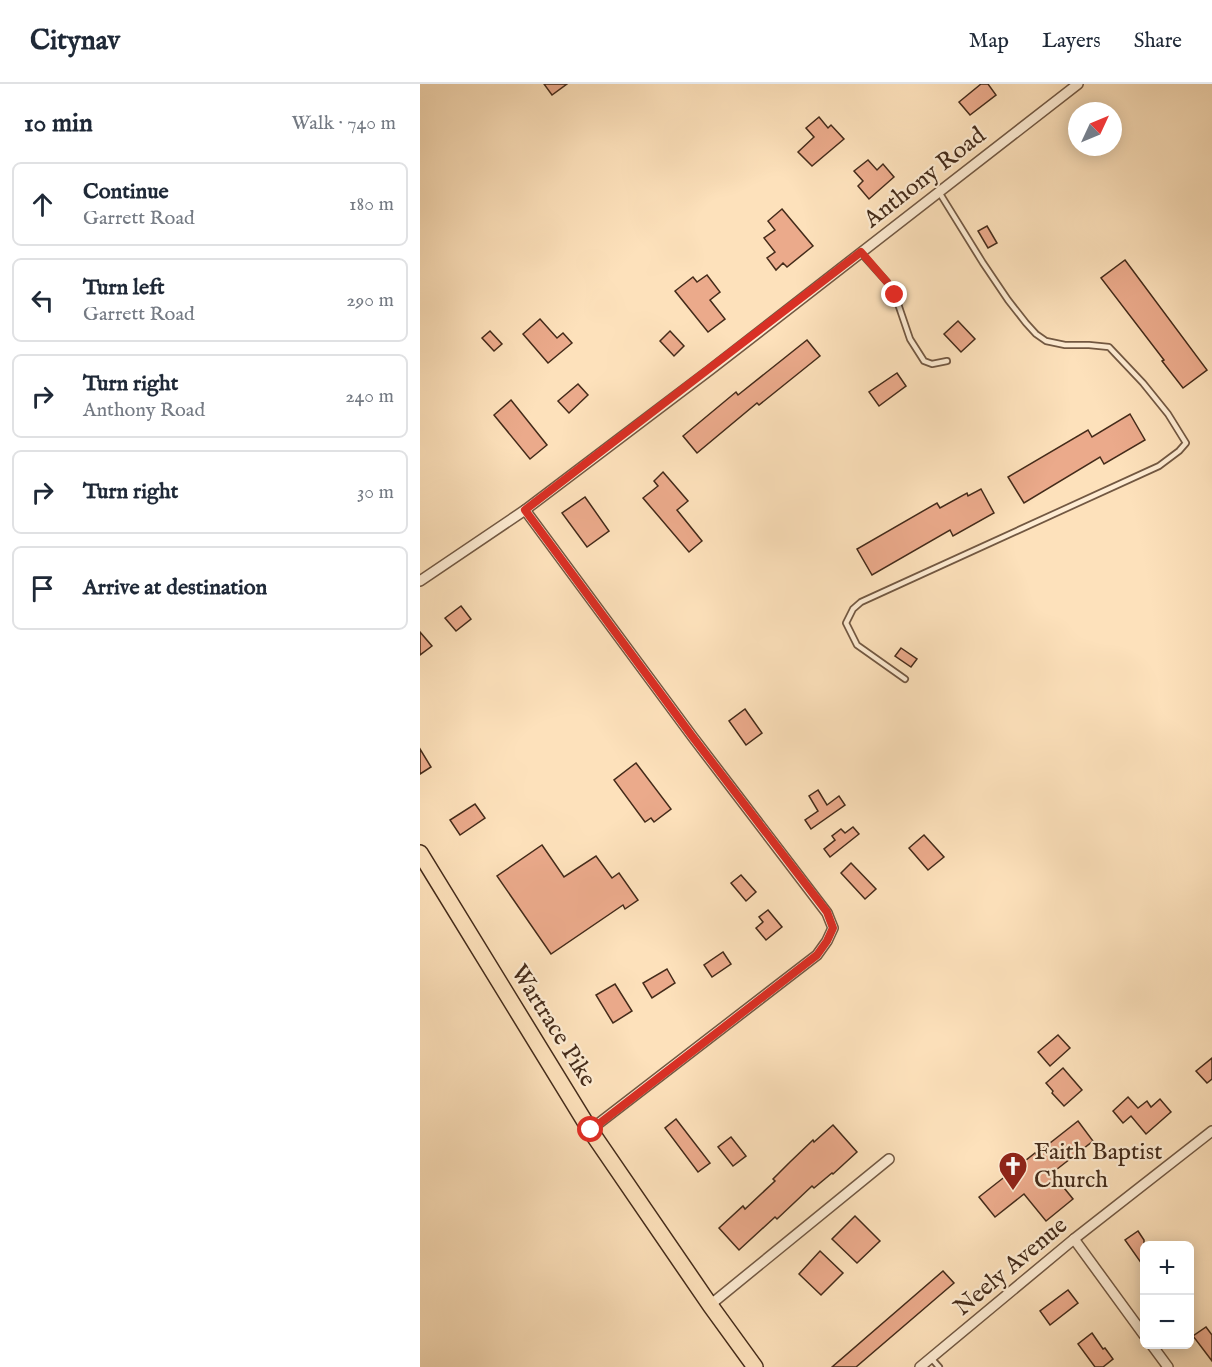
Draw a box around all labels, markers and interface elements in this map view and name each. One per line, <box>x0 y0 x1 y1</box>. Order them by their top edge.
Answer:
text: Citynav <box>30 24 120 59</box>
text: Map <box>969 28 1009 55</box>
text: Layers <box>1042 28 1101 55</box>
text: Share <box>1134 28 1182 55</box>
north arrow <box>1068 102 1122 156</box>
text: 10 min <box>24 107 93 140</box>
text: Walk · 740 m <box>291 111 396 136</box>
street label: Anthony Road <box>857 121 992 236</box>
text: Continue <box>83 178 169 206</box>
icon: ahead <box>26 188 59 221</box>
text: 180 m <box>349 192 394 217</box>
text: Garrett Road <box>83 206 195 231</box>
text: Turn left <box>83 274 165 302</box>
route end <box>881 281 907 307</box>
icon: left <box>26 284 59 317</box>
text: 290 m <box>346 288 394 313</box>
text: Garrett Road <box>83 302 195 327</box>
text: Turn right <box>83 370 178 398</box>
icon: right <box>26 380 59 413</box>
text: 240 m <box>345 384 394 409</box>
text: Anthony Road <box>83 398 205 423</box>
icon: right <box>26 476 59 509</box>
text: Turn right <box>83 478 178 506</box>
text: 30 m <box>357 480 394 505</box>
icon: arrive <box>26 572 59 605</box>
text: Arrive at destination <box>83 574 267 602</box>
street label: Wartrace Pike <box>503 959 603 1093</box>
route start <box>577 1116 603 1142</box>
place label: Faith Baptist Church <box>1034 1137 1162 1196</box>
church icon: Faith Baptist Church <box>997 1150 1029 1192</box>
street label: Neely Avenue <box>948 1211 1074 1323</box>
map controls <box>1140 1241 1194 1349</box>
button: + <box>1140 1241 1194 1295</box>
button: − <box>1140 1295 1194 1349</box>

